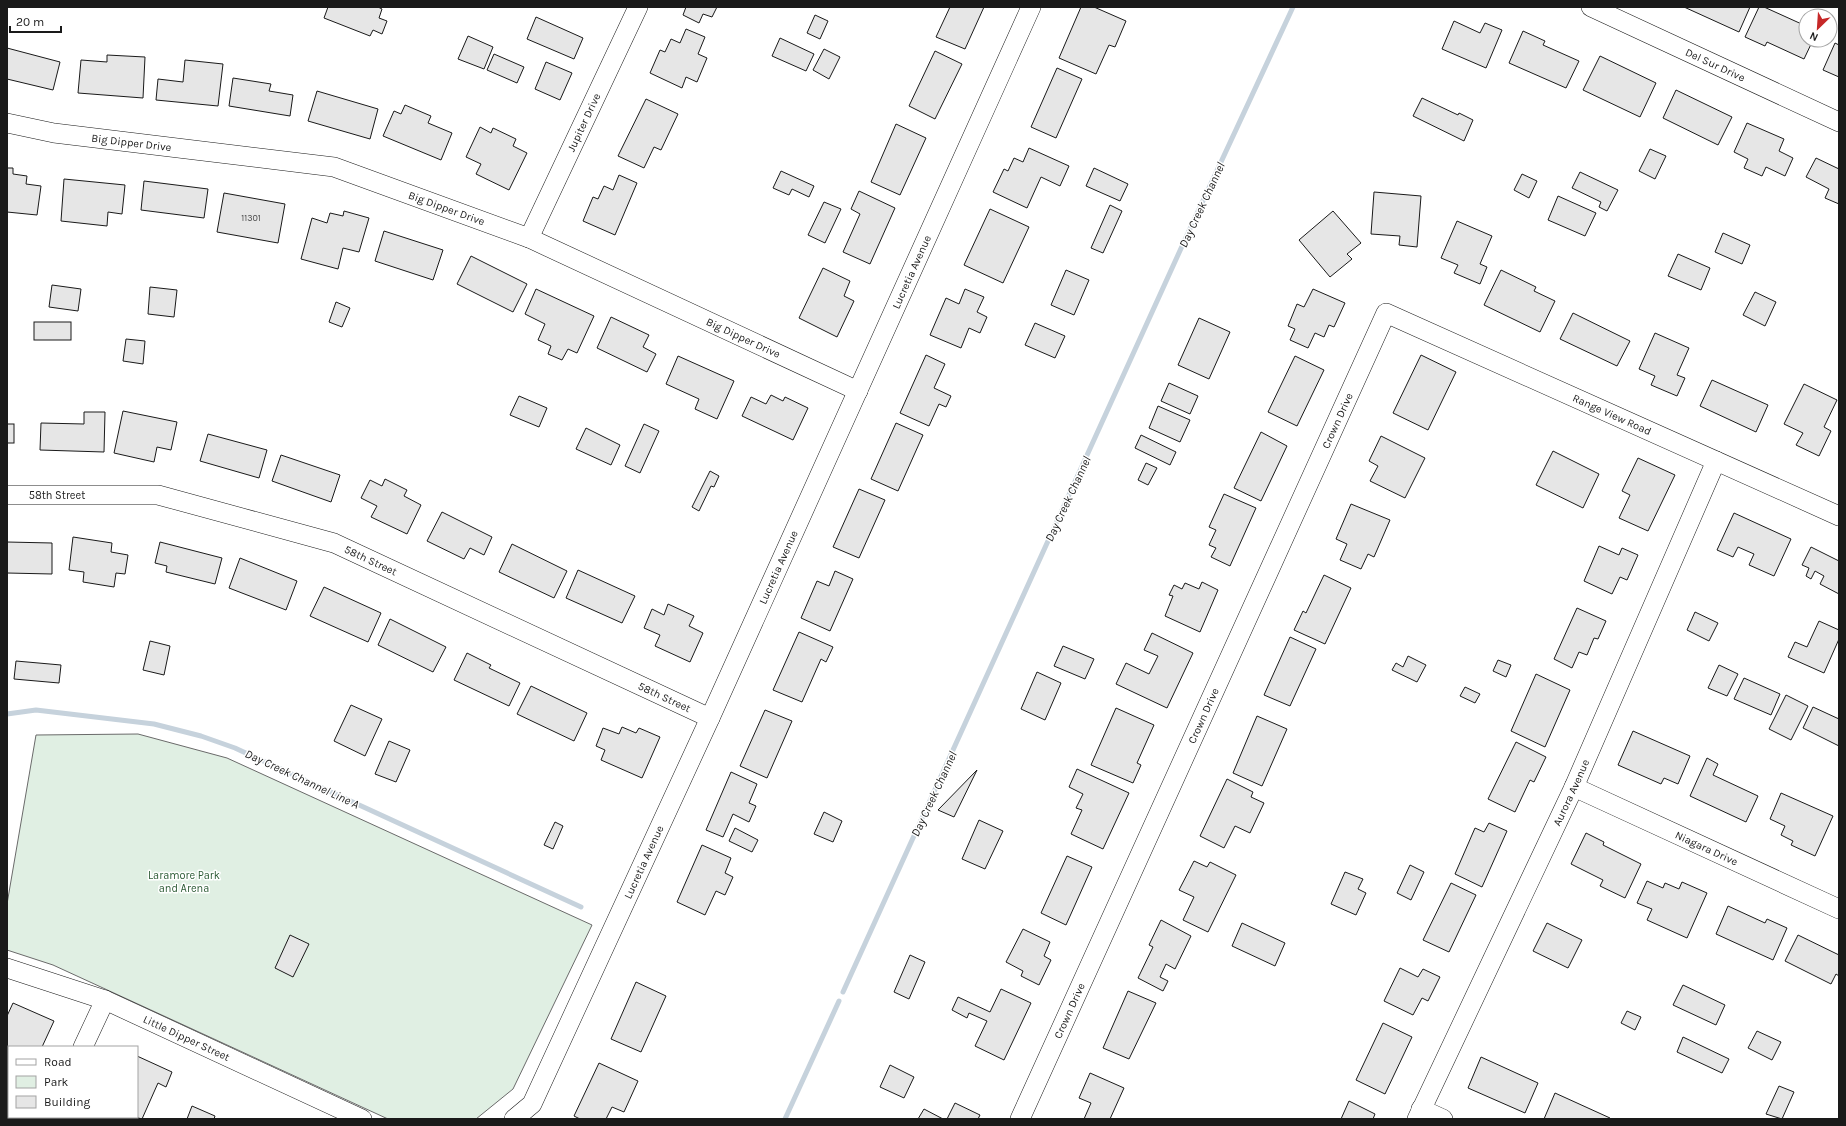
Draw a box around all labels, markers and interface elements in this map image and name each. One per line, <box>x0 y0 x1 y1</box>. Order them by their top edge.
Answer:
scale bar <box>10 8 61 34</box>
north arrow <box>1798 8 1838 48</box>
text: 20 m <box>16 15 44 29</box>
text: N <box>1808 29 1820 44</box>
street label: Del Sur Drive <box>1683 46 1747 85</box>
street label: Jupiter Drive <box>565 91 604 154</box>
street label: Big Dipper Drive <box>91 132 172 154</box>
water label: Day Creek Channel <box>1176 160 1228 250</box>
street label: Big Dipper Drive <box>406 189 487 228</box>
house number: 11301 <box>241 213 261 223</box>
street label: Lucretia Avenue <box>890 233 934 311</box>
street label: Big Dipper Drive <box>704 315 783 361</box>
street label: Crown Drive <box>1319 391 1356 451</box>
street label: Range View Road <box>1570 391 1653 438</box>
water label: Day Creek Channel <box>1042 454 1094 544</box>
street label: 58th Street <box>29 489 85 502</box>
street label: Lucretia Avenue <box>756 528 801 606</box>
street label: 58th Street <box>342 543 399 578</box>
street label: 58th Street <box>636 679 693 715</box>
street label: Crown Drive <box>1185 686 1222 746</box>
water label: Day Creek Channel Line A <box>243 746 361 812</box>
water label: Day Creek Channel <box>908 749 960 839</box>
street label: Aurora Avenue <box>1551 757 1592 828</box>
street label: Lucretia Avenue <box>622 823 667 901</box>
street label: Niagara Drive <box>1673 828 1740 869</box>
park label: Laramore Park and Arena <box>148 869 220 895</box>
street label: Crown Drive <box>1051 981 1088 1041</box>
street label: Little Dipper Street <box>141 1013 232 1064</box>
legend <box>8 1046 138 1118</box>
text: Road <box>44 1055 72 1069</box>
text: Park <box>44 1075 69 1089</box>
text: Building <box>44 1095 91 1109</box>

